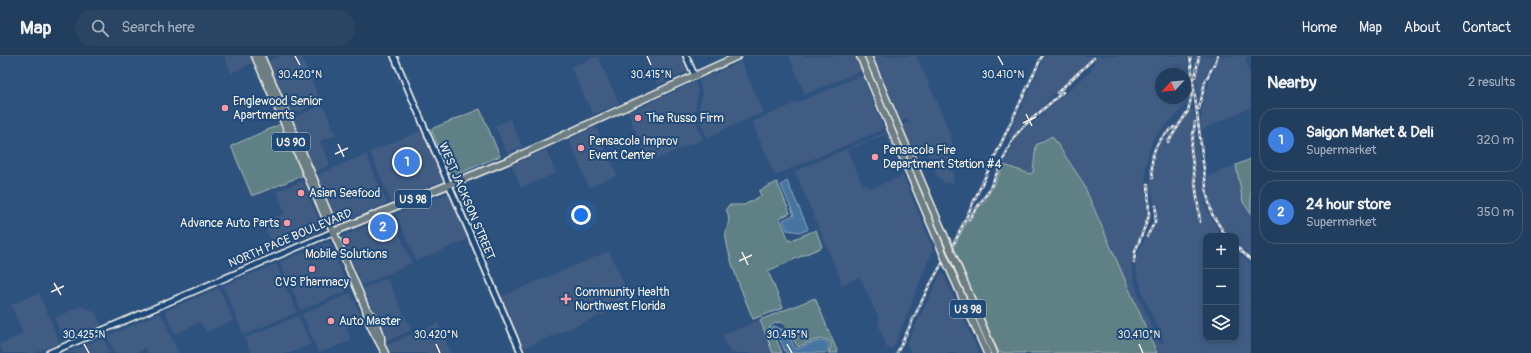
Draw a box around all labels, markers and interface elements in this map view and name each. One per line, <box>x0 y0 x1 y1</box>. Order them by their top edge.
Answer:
search box <box>75 10 355 46</box>
text: Map <box>20 16 51 40</box>
icon: search <box>89 17 111 39</box>
text: Search here <box>121 18 195 37</box>
text: Home <box>1302 19 1337 36</box>
text: Map <box>1359 19 1382 36</box>
text: About <box>1404 19 1440 36</box>
text: Contact <box>1462 19 1511 36</box>
north arrow <box>1155 68 1191 104</box>
text: 30.420°N <box>278 69 322 81</box>
text: 30.415°N <box>631 69 672 81</box>
text: 30.410°N <box>982 69 1024 81</box>
text: Nearby <box>1267 72 1316 93</box>
text: 2 results <box>1468 74 1515 90</box>
place label: Englewood Senior Apartments <box>233 94 323 123</box>
marker: Englewood Senior Apartments <box>220 103 230 113</box>
place label: The Russo Firm <box>646 111 724 126</box>
marker: The Russo Firm <box>633 113 643 123</box>
text: Saigon Market & Deli <box>1306 123 1433 142</box>
text: 1 <box>1278 132 1284 148</box>
text: 320 m <box>1476 132 1514 148</box>
road number: US 90 <box>272 133 310 151</box>
place label: Pensacola Improv Event Center <box>589 134 678 163</box>
street label: WEST JACKSON STREET <box>435 140 498 262</box>
text: Supermarket <box>1306 142 1377 158</box>
marker: Pensacola Improv Event Center <box>576 143 586 153</box>
place label: Pensacola Fire Department Station #4 <box>883 143 1001 172</box>
pin: 1 <box>394 147 420 177</box>
marker: Pensacola Fire Department Station #4 <box>870 152 880 162</box>
place label: Asian Seafood <box>309 186 380 201</box>
marker: Asian Seafood <box>296 188 306 198</box>
road number: US 98 <box>395 190 431 208</box>
text: 24 hour store <box>1306 195 1391 214</box>
text: 2 <box>1277 204 1285 220</box>
text: 350 m <box>1476 204 1514 220</box>
street label: NORTH PACE BOULEVARD <box>226 205 355 271</box>
your location <box>571 205 591 225</box>
pin: 2 <box>370 212 396 242</box>
text: Supermarket <box>1306 214 1377 230</box>
place label: Advance Auto Parts <box>180 216 280 231</box>
marker: Advance Auto Parts <box>282 218 292 228</box>
map controls <box>1203 233 1239 341</box>
button: + <box>1203 233 1239 269</box>
marker: Mobile Solutions <box>341 236 351 246</box>
place label: Mobile Solutions <box>305 247 388 262</box>
marker: CVS Pharmacy <box>307 264 317 274</box>
button: − <box>1203 269 1239 305</box>
place label: CVS Pharmacy <box>275 275 349 290</box>
place label: Community Health Northwest Florida <box>575 285 670 314</box>
marker: Community Health Northwest Florida <box>560 293 572 305</box>
road number: US 98 <box>950 300 986 318</box>
button: layers <box>1203 305 1239 341</box>
place label: Auto Master <box>339 314 402 329</box>
marker: Auto Master <box>326 316 336 326</box>
text: 30.425°N <box>63 329 106 341</box>
text: 30.420°N <box>414 329 458 341</box>
text: 30.415°N <box>767 329 808 341</box>
text: 30.410°N <box>1118 329 1160 341</box>

